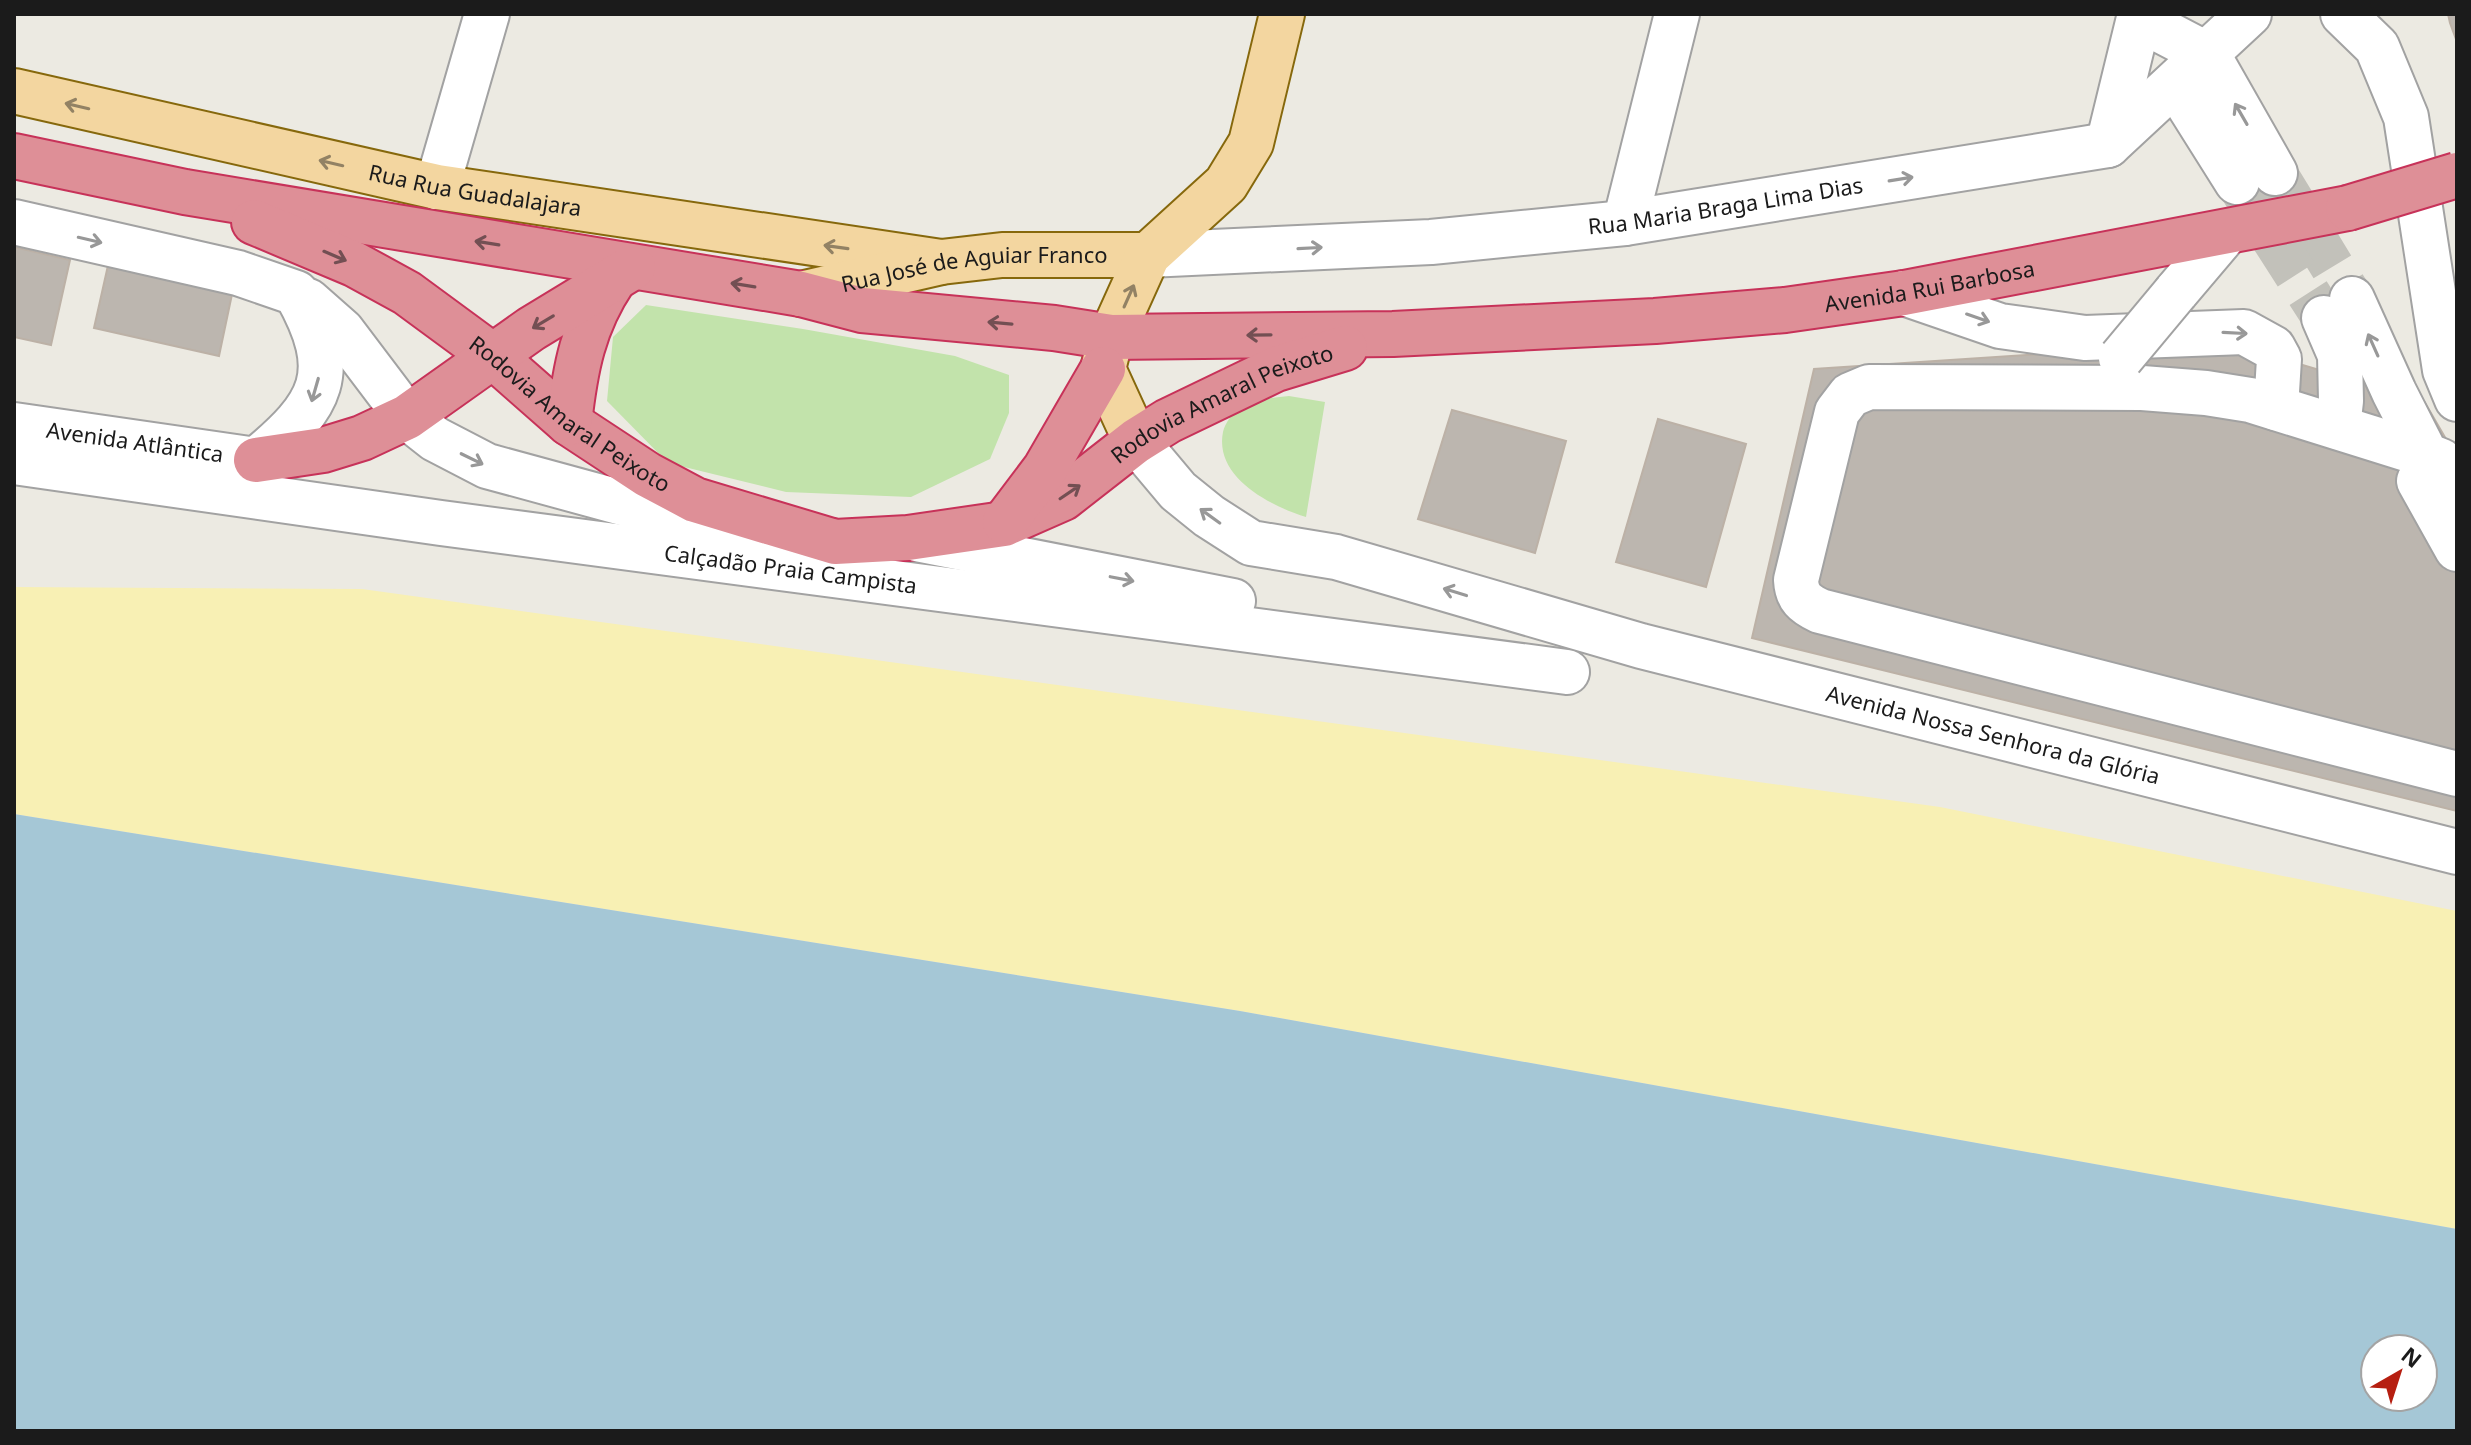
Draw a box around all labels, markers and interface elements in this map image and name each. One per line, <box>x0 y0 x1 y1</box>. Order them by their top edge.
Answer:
one-way arrow <box>65 98 91 113</box>
one-way arrow <box>2233 103 2248 127</box>
one-way arrow <box>319 155 344 170</box>
street label: Rua Rua Guadalajara <box>366 156 584 222</box>
street label: Rua Maria Braga Lima Dias <box>1586 169 1865 241</box>
one-way arrow <box>1888 170 1913 185</box>
one-way arrow <box>77 233 102 248</box>
one-way arrow <box>475 235 500 250</box>
one-way arrow <box>824 239 849 254</box>
street label: Rua José de Aguiar Franco <box>838 239 1108 298</box>
one-way arrow <box>1296 240 1323 255</box>
one-way arrow <box>322 249 347 264</box>
street label: Avenida Rui Barbosa <box>1822 252 2037 318</box>
one-way arrow <box>731 277 756 292</box>
one-way arrow <box>1122 285 1137 309</box>
one-way arrow <box>1965 312 1990 327</box>
one-way arrow <box>532 314 555 330</box>
one-way arrow <box>987 315 1014 330</box>
one-way arrow <box>2221 326 2248 341</box>
street label: Rodovia Amaral Peixoto <box>464 328 676 498</box>
one-way arrow <box>1246 328 1273 343</box>
one-way arrow <box>2365 333 2380 357</box>
street label: Rodovia Amaral Peixoto <box>1104 337 1336 470</box>
one-way arrow <box>307 376 322 402</box>
street label: Avenida Atlântica <box>45 414 226 468</box>
one-way arrow <box>459 452 483 467</box>
one-way arrow <box>1059 484 1081 501</box>
one-way arrow <box>1199 508 1221 524</box>
street label: Calçadão Praia Campista <box>663 537 919 600</box>
one-way arrow <box>1109 572 1135 587</box>
one-way arrow <box>1443 584 1468 598</box>
street label: Avenida Nossa Senhora da Glória <box>1823 677 2163 790</box>
north arrow <box>2359 1333 2439 1413</box>
text: N <box>2396 1339 2429 1374</box>

